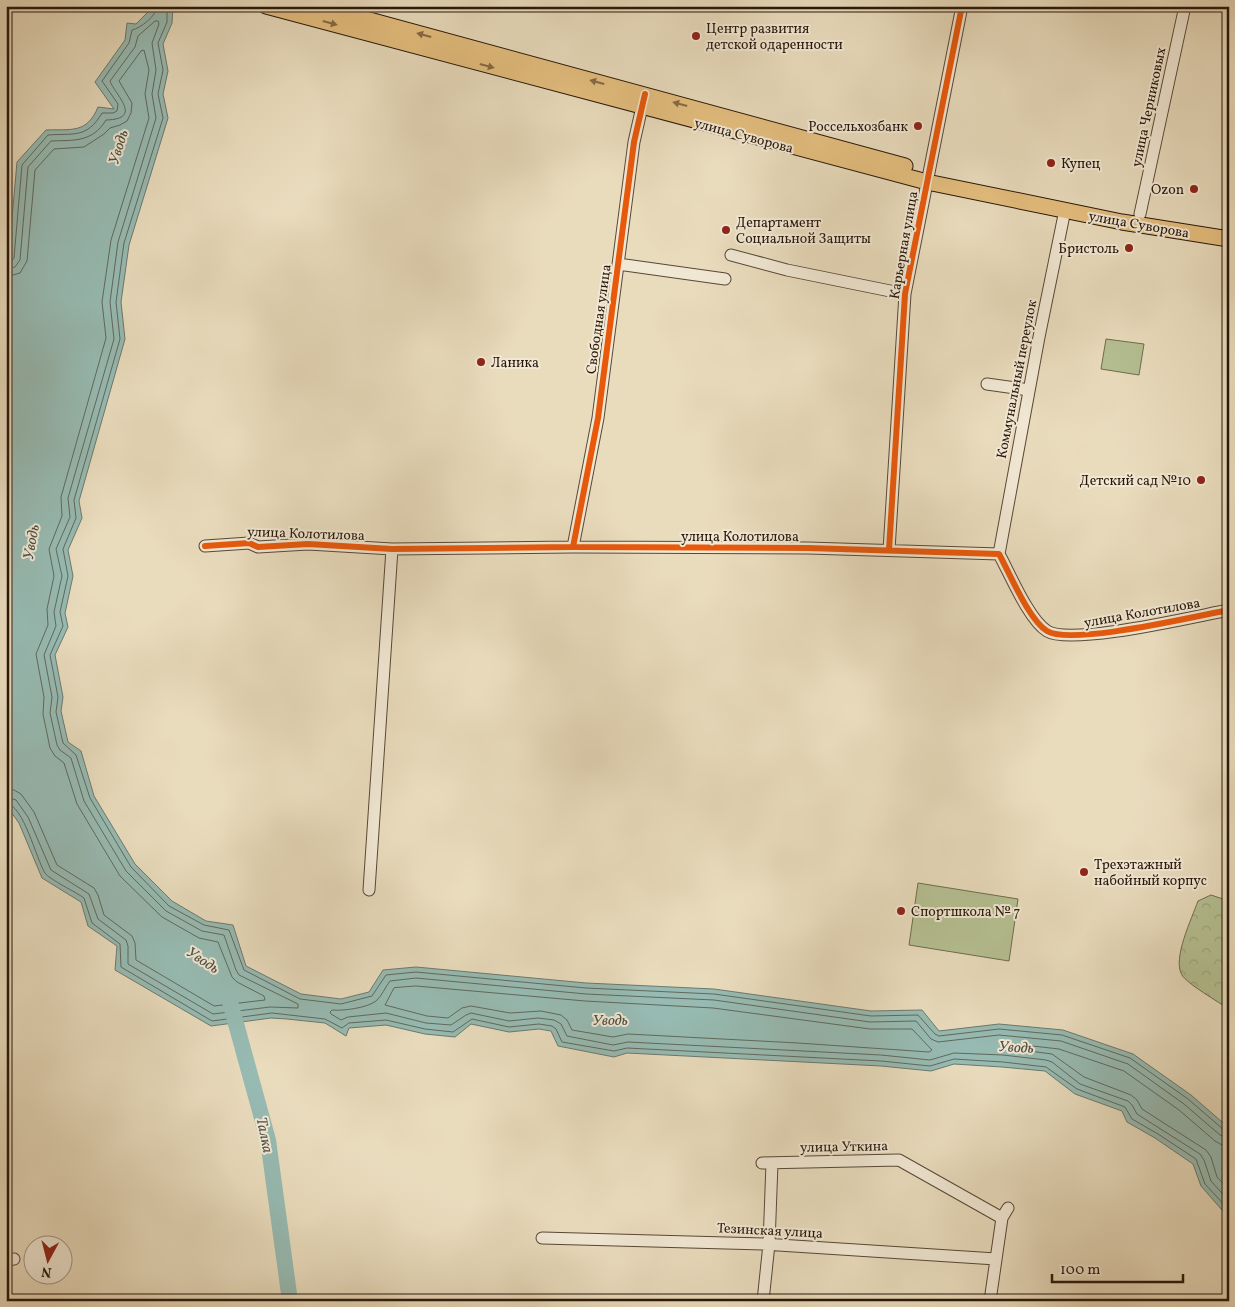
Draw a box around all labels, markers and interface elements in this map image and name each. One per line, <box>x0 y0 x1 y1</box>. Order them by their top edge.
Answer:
one-way arrow <box>322 20 337 28</box>
place label: Центр развития детской одаренности <box>706 20 843 55</box>
one-way arrow <box>416 30 431 38</box>
marker: Центр развития детской одаренности <box>690 30 702 42</box>
street label: улица Черниковых <box>1127 46 1171 169</box>
one-way arrow <box>479 62 494 70</box>
one-way arrow <box>590 78 605 86</box>
one-way arrow <box>672 99 687 107</box>
street label: улица Суворова <box>692 114 795 159</box>
place label: Россельхозбанк <box>808 118 909 137</box>
marker: Россельхозбанк <box>912 120 924 132</box>
water label: Уводь <box>104 128 135 167</box>
place label: Купец <box>1061 155 1101 174</box>
marker: Купец <box>1045 157 1057 169</box>
place label: Ozon <box>1151 181 1184 200</box>
marker: Ozon <box>1188 183 1200 195</box>
street label: Карьерная улица <box>886 190 923 301</box>
street label: улица Суворова <box>1087 207 1191 244</box>
place label: Департамент Социальной Защиты <box>736 214 871 249</box>
marker: Департамент Социальной Защиты <box>720 224 732 236</box>
place label: Бристоль <box>1058 240 1119 259</box>
marker: Бристоль <box>1123 242 1135 254</box>
street label: Свободная улица <box>582 263 617 375</box>
street label: Коммунальный переулок <box>993 298 1042 460</box>
place label: Ланика <box>491 354 539 373</box>
marker: Ланика <box>475 356 487 368</box>
place label: Детский сад №10 <box>1080 472 1191 491</box>
marker: Детский сад №10 <box>1195 474 1207 486</box>
water label: Уводь <box>19 523 46 561</box>
street label: улица Колотилова <box>247 523 365 546</box>
street label: улица Колотилова <box>681 528 799 547</box>
street label: улица Колотилова <box>1083 594 1202 633</box>
place label: Трехэтажный набойный корпус <box>1094 856 1207 891</box>
marker: Трехэтажный набойный корпус <box>1078 866 1090 878</box>
place label: Спортшкола № 7 <box>911 903 1021 922</box>
marker: Спортшкола № 7 <box>895 905 907 917</box>
water label: Уводь <box>182 943 223 980</box>
water label: Уводь <box>592 1011 628 1032</box>
water label: Уводь <box>998 1037 1034 1060</box>
water label: Талка <box>250 1116 278 1155</box>
street label: улица Уткина <box>800 1137 888 1158</box>
street label: Тезинская улица <box>716 1219 824 1244</box>
north arrow <box>22 1234 72 1284</box>
scale bar <box>1052 1252 1184 1284</box>
text: 100 m <box>1060 1260 1100 1281</box>
text: N <box>40 1261 53 1281</box>

